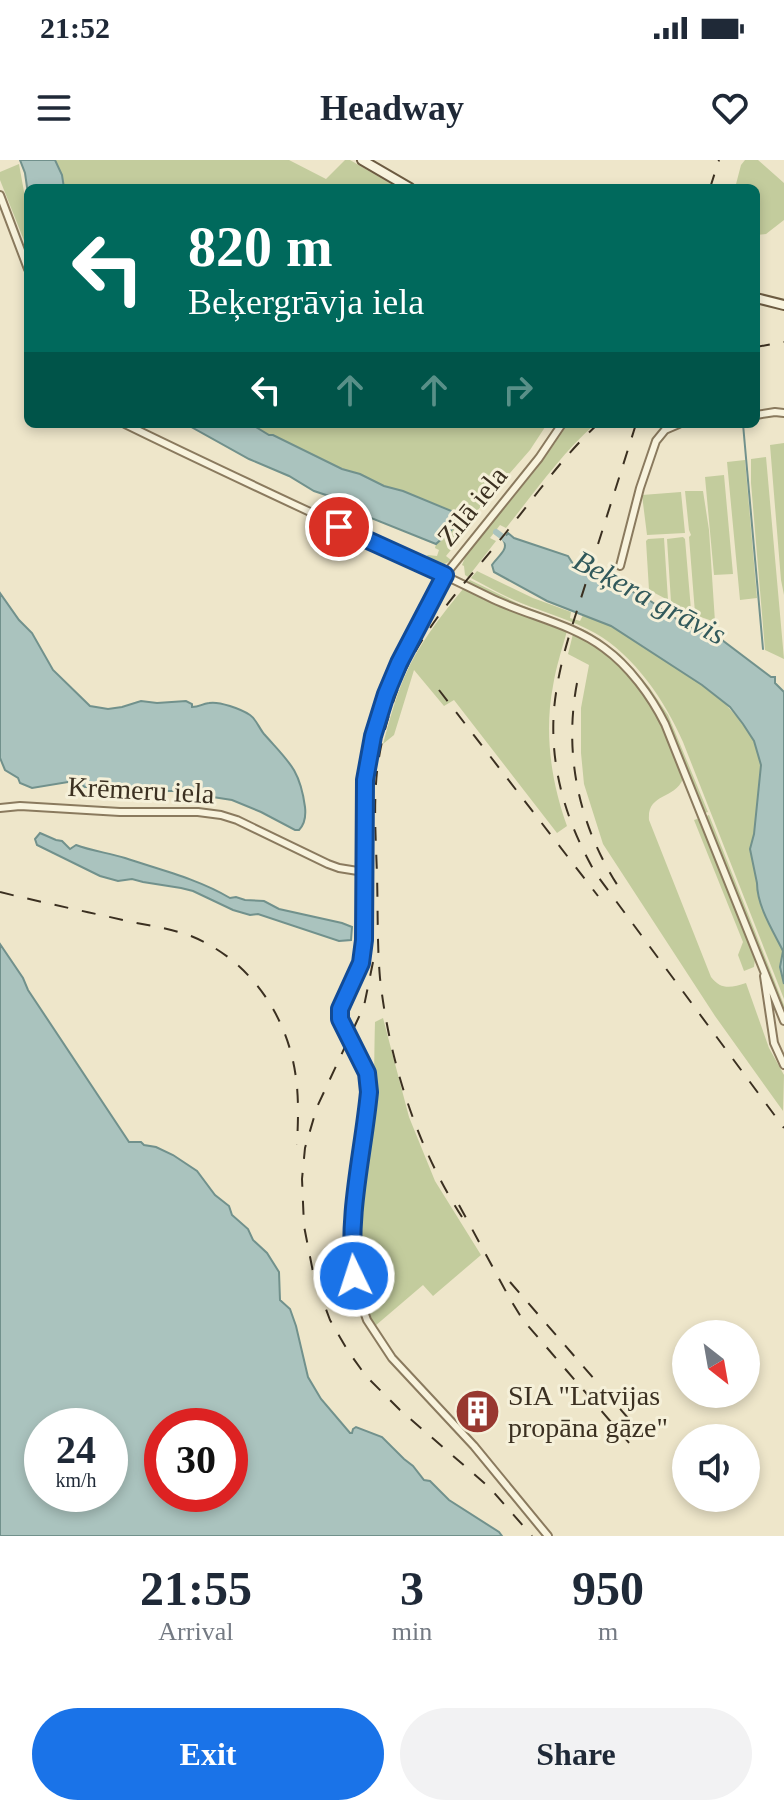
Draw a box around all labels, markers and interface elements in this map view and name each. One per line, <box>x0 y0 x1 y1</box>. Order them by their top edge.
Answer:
text: 21:52 <box>40 11 110 44</box>
icon: menu <box>32 86 76 130</box>
icon: heart <box>708 86 752 130</box>
text: Headway <box>320 88 464 128</box>
icon: left <box>56 216 160 320</box>
text: 820 m <box>188 216 333 278</box>
text: Beķergrāvja iela <box>188 282 424 322</box>
icon: left <box>244 368 288 412</box>
icon: ahead <box>328 368 372 412</box>
icon: ahead <box>412 368 456 412</box>
icon: right <box>496 368 540 412</box>
street label: Zilā iela <box>431 460 514 552</box>
pin <box>305 493 373 561</box>
icon: arrive <box>317 505 361 549</box>
water label: Beķera grāvis <box>568 543 732 652</box>
street label: Krēmeru iela <box>67 771 216 809</box>
position arrow <box>312 1234 396 1318</box>
north arrow <box>672 1320 760 1408</box>
map controls <box>672 1320 760 1512</box>
place label: SIA "Latvijas propāna gāze" <box>508 1380 668 1443</box>
building icon: SIA "Latvijas propāna gāze" <box>453 1387 501 1435</box>
speed limit sign: 30 <box>144 1408 248 1512</box>
button: sound <box>672 1424 760 1512</box>
text: 24 <box>56 1427 96 1472</box>
text: km/h <box>55 1469 97 1491</box>
text: 21:55 <box>140 1562 252 1615</box>
text: 3 <box>400 1562 424 1615</box>
text: 950 <box>572 1562 644 1615</box>
text: Arrival <box>158 1617 233 1646</box>
text: min <box>392 1617 432 1646</box>
text: m <box>598 1617 618 1646</box>
button: Exit <box>32 1708 384 1800</box>
button: Share <box>400 1708 752 1800</box>

